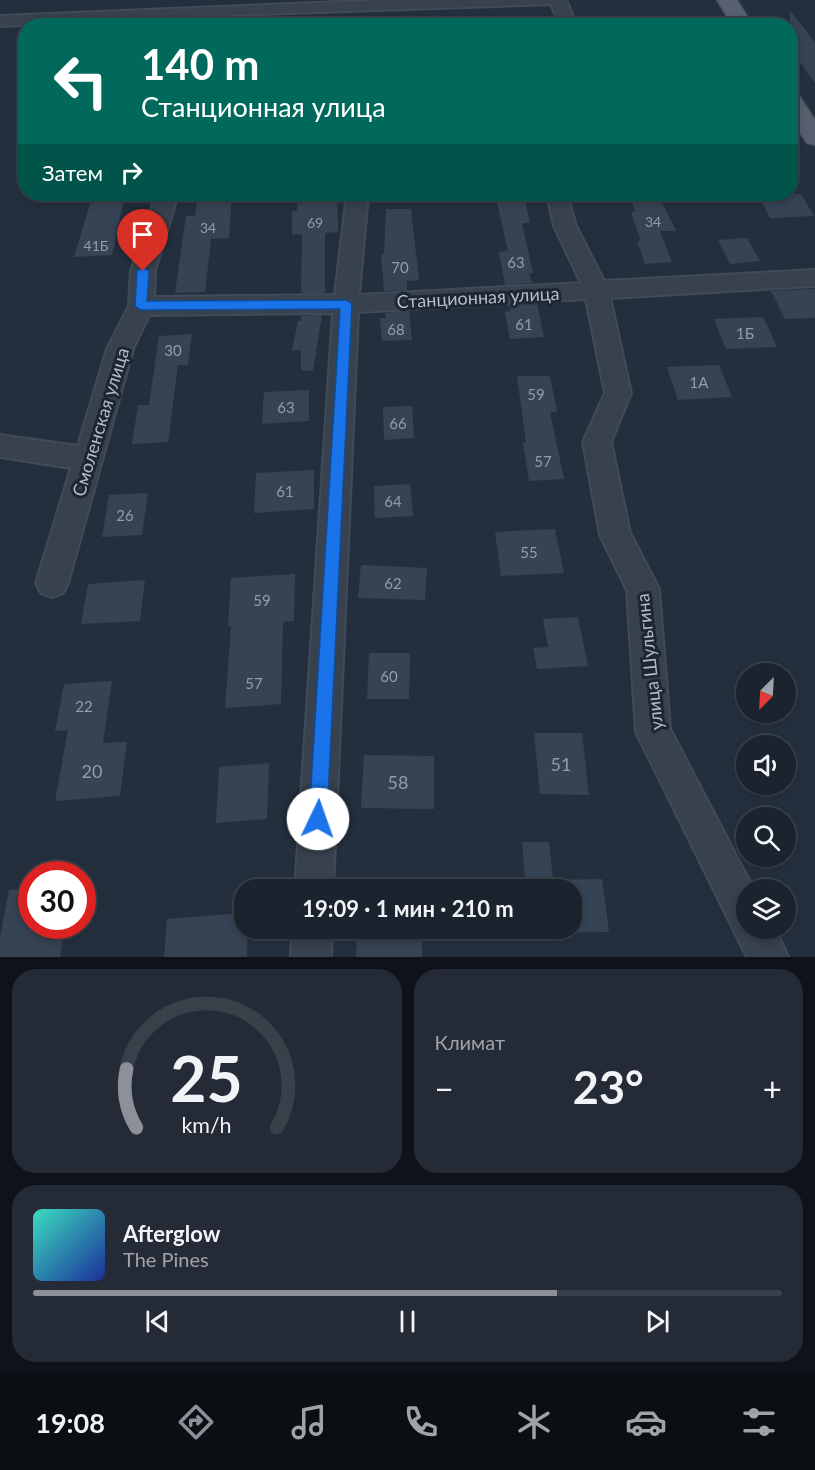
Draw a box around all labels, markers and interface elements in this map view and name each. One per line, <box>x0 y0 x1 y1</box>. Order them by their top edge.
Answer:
text: 140 m <box>141 39 259 89</box>
icon: left <box>42 42 120 120</box>
text: Станционная улица <box>141 90 386 123</box>
icon: right <box>115 156 148 189</box>
text: Затем <box>42 159 103 186</box>
pin <box>117 209 168 271</box>
house number: 34 <box>645 213 661 230</box>
house number: 69 <box>307 214 323 231</box>
icon: arrive <box>126 218 159 251</box>
house number: 34 <box>200 219 216 236</box>
house number: 41Б <box>84 237 109 254</box>
house number: 63 <box>507 253 525 271</box>
house number: 70 <box>391 258 409 276</box>
street label: Станционная улица <box>396 282 560 312</box>
house number: 61 <box>515 315 533 333</box>
house number: 68 <box>387 320 405 338</box>
house number: 1Б <box>736 324 754 342</box>
house number: 30 <box>164 341 182 359</box>
street label: Смоленская улица <box>67 345 133 499</box>
house number: 1А <box>690 373 709 391</box>
house number: 59 <box>527 385 545 403</box>
house number: 63 <box>277 398 295 416</box>
house number: 66 <box>389 414 407 432</box>
house number: 57 <box>534 452 552 470</box>
house number: 61 <box>276 482 294 500</box>
house number: 64 <box>384 492 402 510</box>
house number: 26 <box>116 506 134 524</box>
house number: 55 <box>520 543 538 561</box>
house number: 62 <box>384 574 402 592</box>
house number: 59 <box>253 591 271 609</box>
street label: улица Шульгина <box>631 593 667 731</box>
north arrow <box>736 663 796 723</box>
map controls <box>736 663 796 939</box>
house number: 60 <box>380 667 398 685</box>
house number: 57 <box>245 674 263 692</box>
house number: 22 <box>75 697 93 715</box>
button: sound <box>736 735 796 795</box>
house number: 51 <box>551 753 571 775</box>
house number: 20 <box>82 760 102 782</box>
house number: 58 <box>388 771 408 793</box>
position arrow <box>286 787 350 851</box>
button: search <box>736 807 796 867</box>
speed limit sign: 30 <box>18 861 96 939</box>
button: layers <box>736 879 796 939</box>
text: 19:09 · 1 мин · 210 m <box>302 895 514 922</box>
text: Климат <box>435 1030 505 1054</box>
text: 25 <box>171 1040 243 1115</box>
text: 23° <box>573 1060 644 1114</box>
text: − <box>435 1068 454 1108</box>
text: + <box>763 1068 782 1108</box>
text: km/h <box>182 1112 232 1138</box>
text: Afterglow <box>123 1220 220 1247</box>
text: The Pines <box>123 1247 209 1271</box>
icon: previous <box>141 1305 174 1338</box>
icon: pause <box>391 1305 424 1338</box>
icon: next <box>641 1305 674 1338</box>
icon: directions <box>175 1401 217 1443</box>
icon: music <box>288 1401 330 1443</box>
icon: phone <box>400 1401 442 1443</box>
icon: climate <box>513 1401 555 1443</box>
icon: car <box>625 1401 667 1443</box>
icon: filters <box>738 1401 780 1443</box>
text: 19:08 <box>35 1406 105 1439</box>

